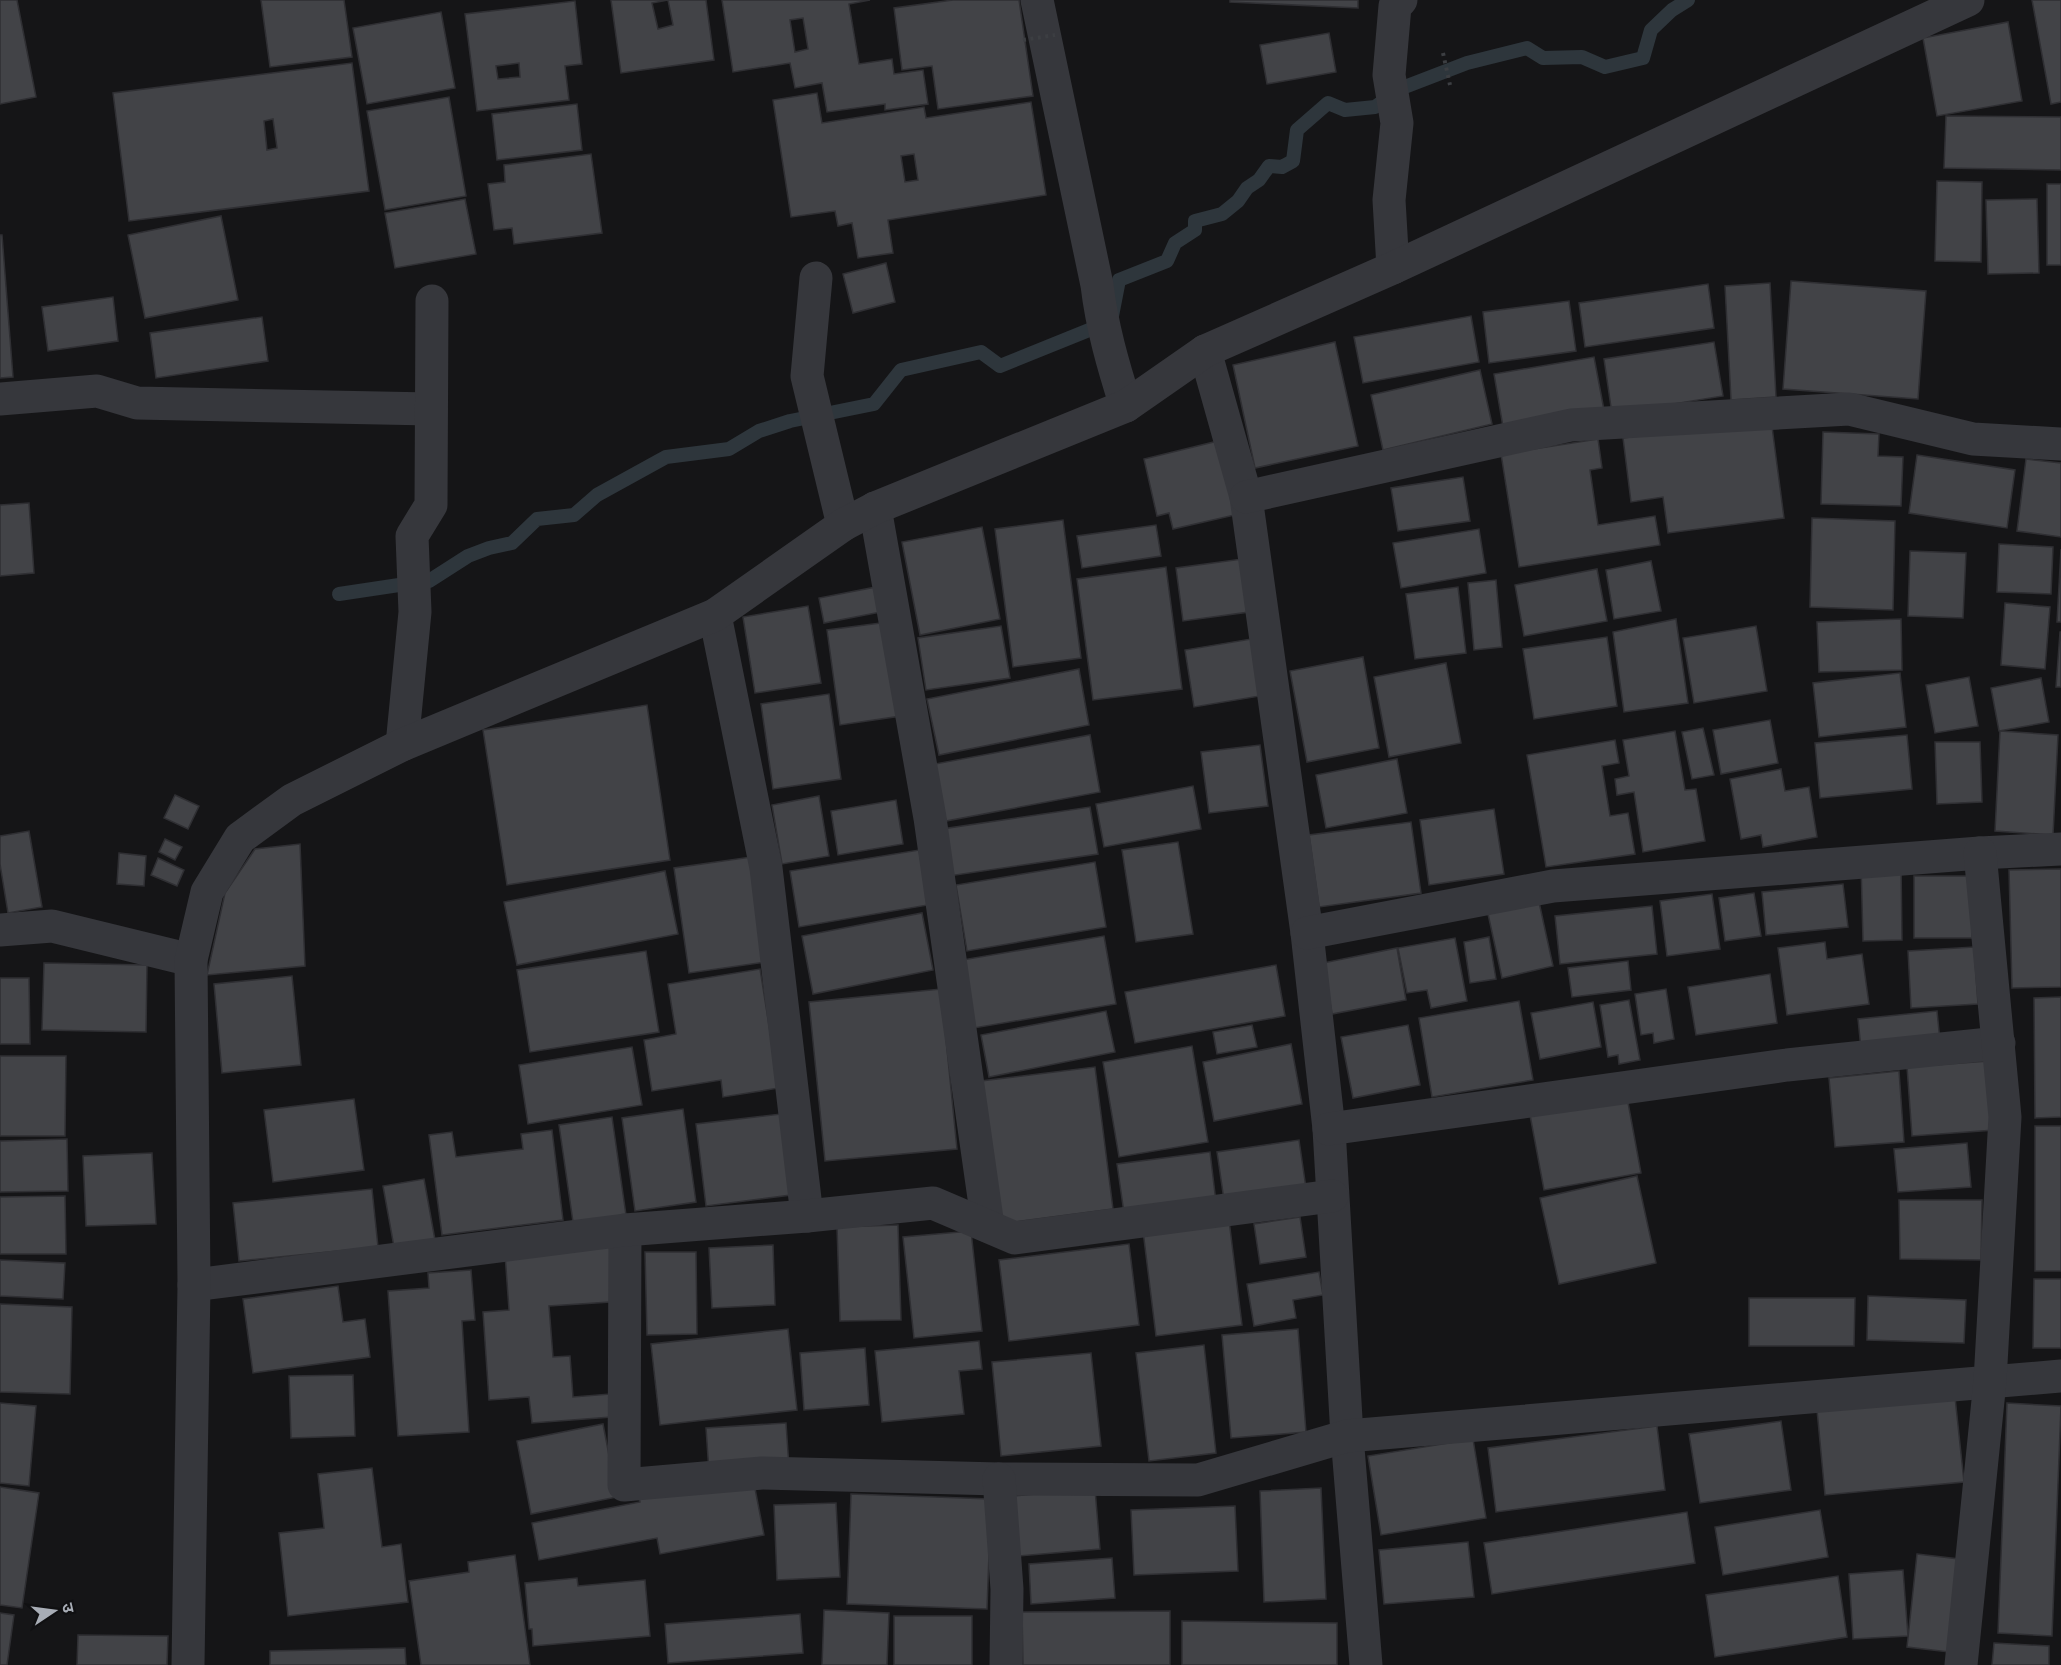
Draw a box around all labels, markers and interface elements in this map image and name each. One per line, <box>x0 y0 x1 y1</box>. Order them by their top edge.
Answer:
north arrow <box>24 1581 84 1641</box>
text: उ <box>58 1601 79 1615</box>

